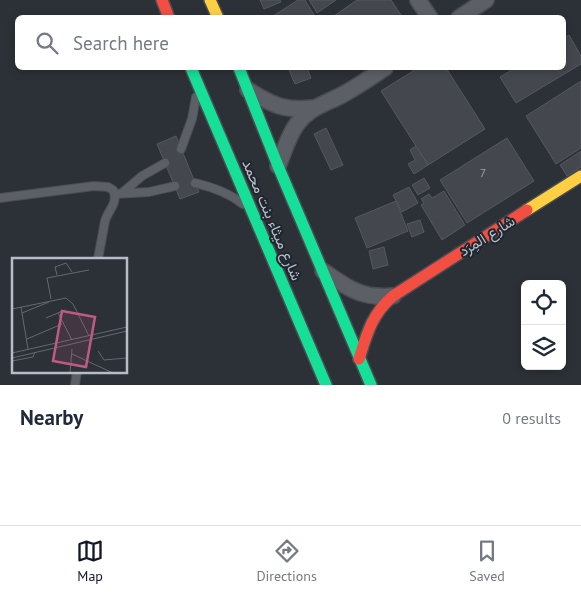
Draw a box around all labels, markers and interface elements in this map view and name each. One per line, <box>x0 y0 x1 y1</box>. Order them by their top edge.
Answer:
search box <box>15 15 566 70</box>
icon: search <box>33 29 61 57</box>
text: Search here <box>73 31 169 55</box>
street label: شارع ميثاء بنت محمد <box>237 156 307 284</box>
house number: 7 <box>480 165 486 180</box>
street label: شارع المِرَد <box>455 211 519 262</box>
inset map <box>12 258 128 372</box>
map controls <box>521 280 566 370</box>
button: locate <box>521 280 566 325</box>
button: layers <box>521 325 566 370</box>
text: Nearby <box>20 404 83 431</box>
text: 0 results <box>502 408 561 428</box>
tab: Map <box>76 537 104 585</box>
tab: Directions <box>256 537 317 585</box>
tab: Saved <box>469 537 505 585</box>

